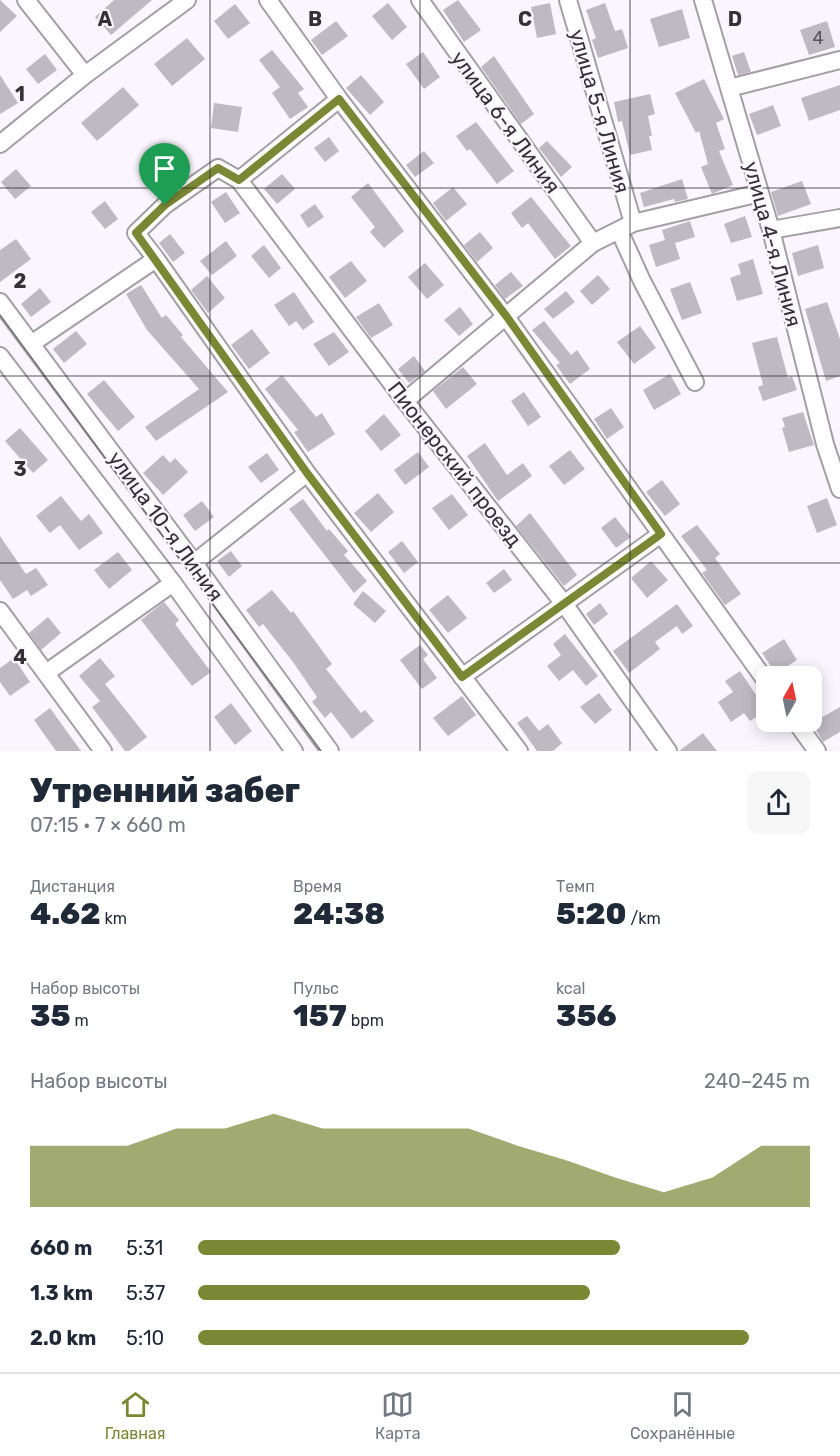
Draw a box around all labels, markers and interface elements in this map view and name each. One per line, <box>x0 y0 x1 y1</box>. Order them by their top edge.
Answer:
text: A <box>98 7 113 31</box>
text: B <box>308 7 322 31</box>
text: C <box>518 7 532 31</box>
text: D <box>728 7 742 31</box>
street label: улица 5-я Линия <box>565 26 635 196</box>
house number: 4 <box>812 27 824 49</box>
street label: улица 6-я Линия <box>446 46 566 198</box>
text: 1 <box>15 82 25 106</box>
pin <box>139 143 190 205</box>
icon: arrive <box>148 152 181 185</box>
street label: улица 4-я Линия <box>739 159 807 329</box>
text: 2 <box>14 269 27 293</box>
street label: Пионерский проезд <box>383 376 527 552</box>
street label: улица 10-я Линия <box>103 446 229 606</box>
text: 3 <box>13 457 27 481</box>
text: 4 <box>13 645 27 669</box>
north arrow <box>756 666 822 732</box>
map controls <box>756 666 822 732</box>
text: Утренний забег <box>30 771 300 810</box>
button: share <box>747 771 810 834</box>
text: 07:15 · 7 × 660 m <box>30 813 186 837</box>
text: Дистанция <box>30 877 115 896</box>
text: Время <box>293 877 342 896</box>
text: Темп <box>556 877 595 896</box>
text: 4.62 <box>30 896 100 932</box>
text: 24:38 <box>293 896 385 932</box>
text: 5:20 <box>556 896 627 932</box>
text: km <box>100 909 127 928</box>
text: /km <box>627 909 661 928</box>
text: Набор высоты <box>30 979 140 998</box>
text: Пульс <box>293 979 339 998</box>
text: kcal <box>556 979 585 998</box>
text: 35 <box>30 998 71 1034</box>
text: 157 <box>293 998 347 1034</box>
text: 356 <box>556 998 617 1034</box>
text: m <box>71 1011 89 1030</box>
text: bpm <box>347 1011 384 1030</box>
text: Набор высоты <box>30 1069 168 1093</box>
text: 240–245 m <box>704 1069 810 1093</box>
text: 660 m <box>30 1236 92 1260</box>
text: 5:31 <box>126 1236 163 1260</box>
text: 1.3 km <box>30 1281 93 1305</box>
text: 5:37 <box>126 1281 165 1305</box>
text: 2.0 km <box>30 1326 96 1350</box>
text: 5:10 <box>126 1326 164 1350</box>
tab: Главная <box>105 1388 166 1443</box>
tab: Карта <box>375 1388 421 1443</box>
tab: Сохранённые <box>630 1388 735 1443</box>

